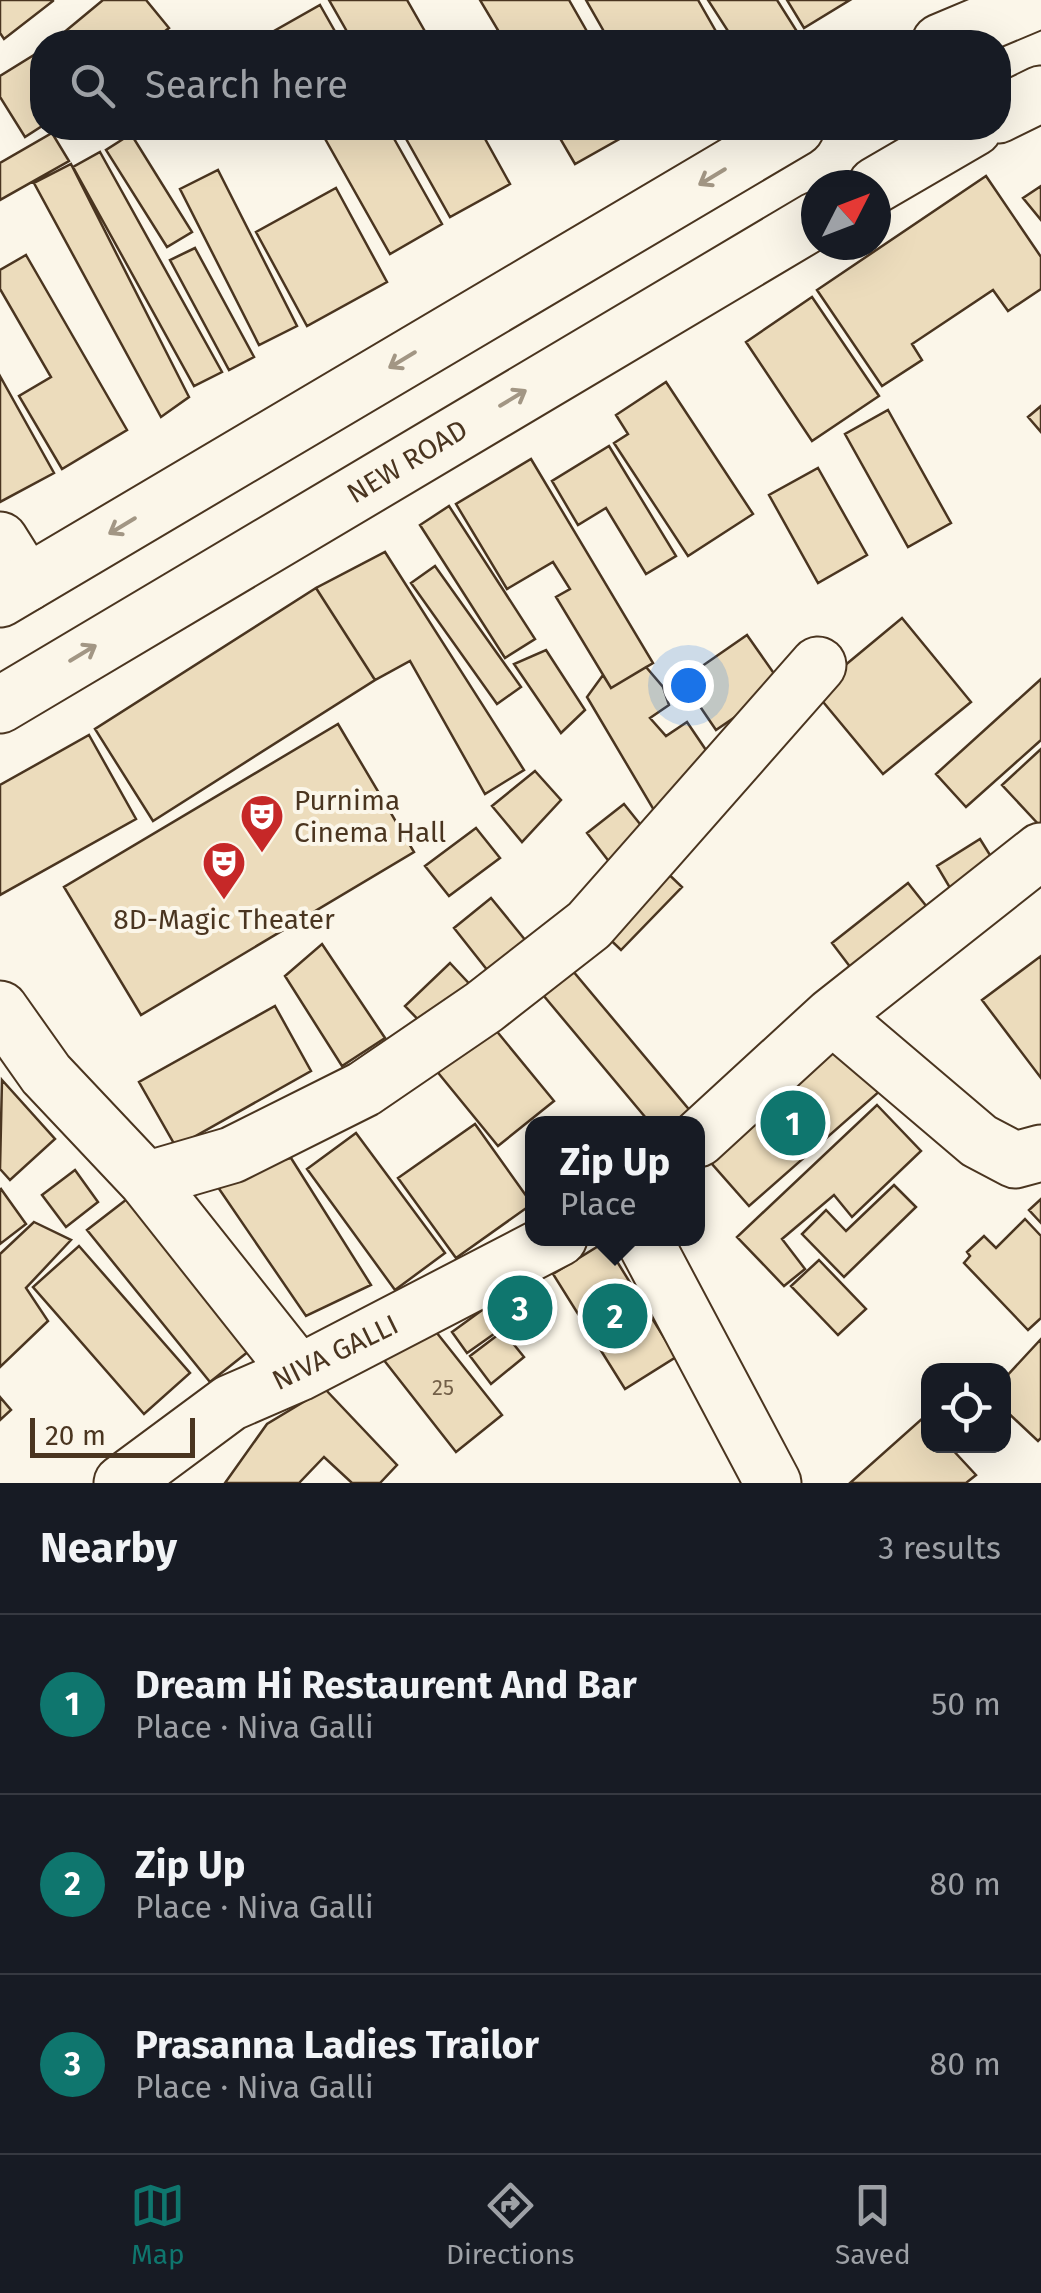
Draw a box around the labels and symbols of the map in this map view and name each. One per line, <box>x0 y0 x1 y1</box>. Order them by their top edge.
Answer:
one-way arrow <box>698 167 726 187</box>
north arrow <box>801 170 891 260</box>
one-way arrow <box>388 350 417 370</box>
one-way arrow <box>498 388 527 408</box>
street label: NEW ROAD <box>341 413 473 510</box>
one-way arrow <box>108 516 137 536</box>
one-way arrow <box>68 643 97 663</box>
your location <box>663 660 714 711</box>
place label: Purnima Cinema Hall <box>294 784 446 849</box>
theatre icon: Purnima Cinema Hall <box>239 793 285 854</box>
theatre icon: 8D-Magic Theater <box>201 840 247 901</box>
place label: 8D-Magic Theater <box>113 903 335 936</box>
pin: 1 <box>760 1086 826 1160</box>
pin: 3 <box>488 1270 552 1346</box>
pin: 2 <box>582 1278 648 1354</box>
street label: NIVA GALLI <box>267 1308 404 1397</box>
house number: 25 <box>432 1374 454 1401</box>
scale bar <box>30 1413 195 1458</box>

